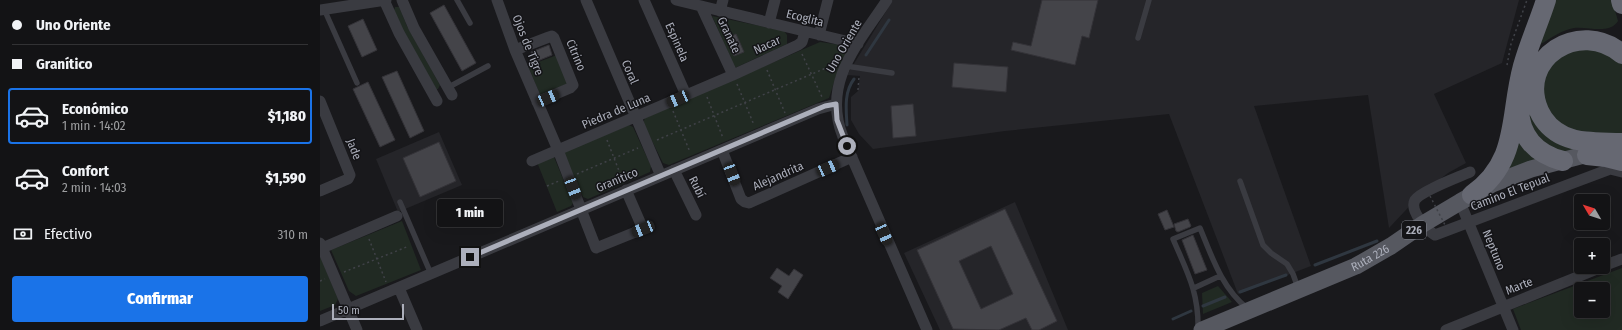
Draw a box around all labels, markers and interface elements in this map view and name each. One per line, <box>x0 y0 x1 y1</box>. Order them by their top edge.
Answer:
street label: Ecoglita <box>785 7 825 29</box>
street label: Ojos de Tigre <box>510 13 547 77</box>
street label: Granate <box>715 15 743 55</box>
text: Uno Oriente <box>36 16 111 34</box>
street label: Uno Oriente <box>823 17 865 75</box>
street label: Espinela <box>662 20 692 64</box>
street label: Nacar <box>751 32 783 57</box>
street label: Citrino <box>563 37 589 73</box>
text: Granítico <box>36 55 93 73</box>
street label: Coral <box>619 58 641 86</box>
car <box>535 88 561 108</box>
car <box>665 89 691 109</box>
street label: Piedra de Luna <box>580 90 652 132</box>
icon: car <box>14 98 50 134</box>
text: Económico <box>62 100 129 118</box>
text: $1,180 <box>268 107 306 125</box>
text: 1 min · 14:02 <box>62 118 126 133</box>
street label: Jade <box>344 136 364 162</box>
route start <box>838 137 856 155</box>
car <box>815 158 841 178</box>
street label: Alejandrita <box>751 159 806 193</box>
icon: car <box>14 160 50 196</box>
car <box>722 161 742 187</box>
text: Confort <box>62 162 109 180</box>
street label: Granítico <box>594 165 640 195</box>
text: $1,590 <box>265 169 306 187</box>
street label: Camino El Tepual <box>1469 171 1551 213</box>
street label: Rubí <box>686 174 708 200</box>
car <box>563 175 583 201</box>
text: 2 min · 14:03 <box>62 180 126 195</box>
north arrow <box>1574 194 1610 230</box>
map controls <box>1574 194 1610 318</box>
callout: 1 min <box>437 199 503 227</box>
text: 1 min <box>456 205 484 220</box>
car <box>630 219 656 239</box>
car <box>874 221 894 247</box>
road number: 226 <box>1402 221 1426 239</box>
icon: cash <box>12 223 34 245</box>
text: Efectivo <box>44 225 92 243</box>
text: 310 m <box>278 227 308 242</box>
street label: Neptuno <box>1480 228 1508 272</box>
button: + <box>1574 238 1610 274</box>
street label: Ruta 226 <box>1349 241 1392 274</box>
route end <box>461 248 479 266</box>
street label: Marte <box>1503 274 1535 298</box>
button: Confirmar <box>12 276 308 322</box>
button: − <box>1574 282 1610 318</box>
scale bar <box>332 302 404 321</box>
text: 50 m <box>338 304 360 317</box>

